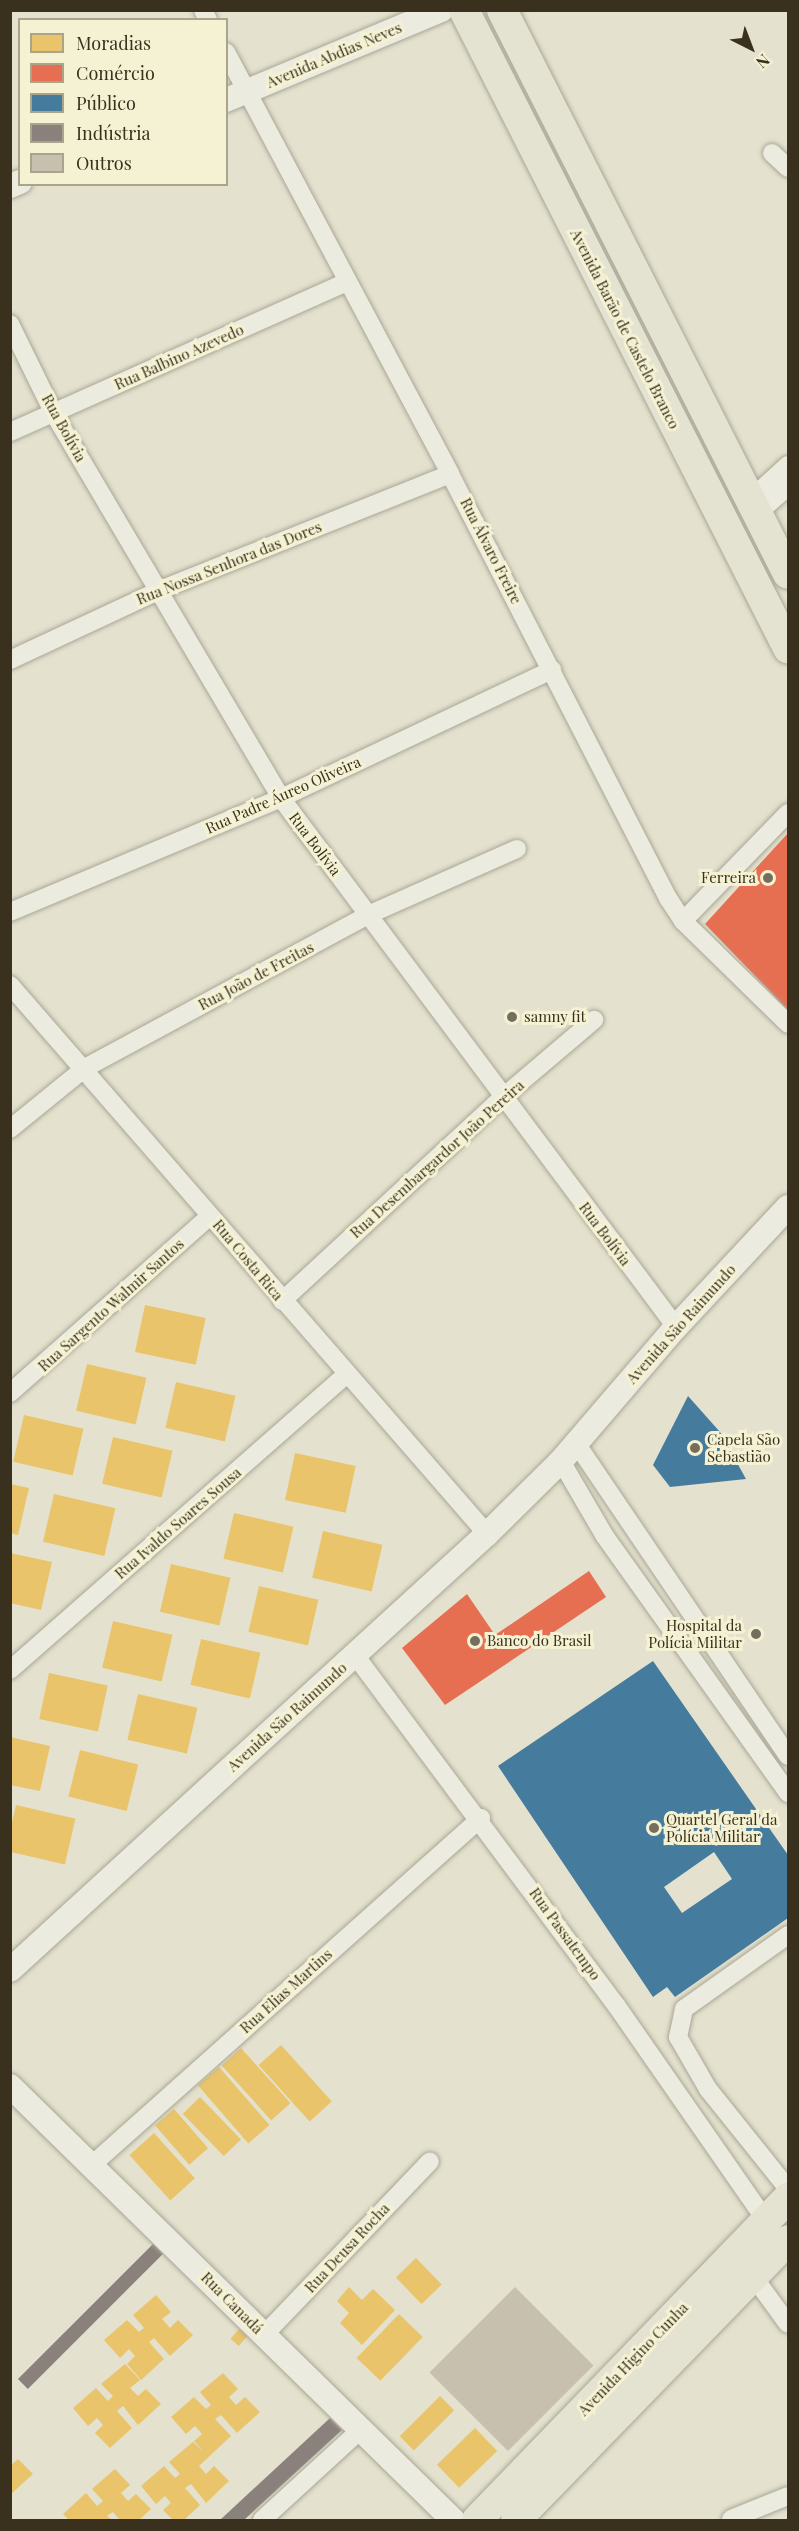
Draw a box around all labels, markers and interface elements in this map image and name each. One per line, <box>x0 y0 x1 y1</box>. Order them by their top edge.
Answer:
legend <box>18 18 228 186</box>
street label: Avenida Abdias Neves <box>263 18 405 92</box>
north arrow <box>721 18 781 78</box>
text: Moradias <box>76 31 151 55</box>
text: N <box>752 50 775 73</box>
text: Comércio <box>76 61 155 85</box>
text: Público <box>76 91 136 115</box>
text: Indústria <box>76 121 150 145</box>
text: Outros <box>76 151 132 175</box>
street label: Avenida Barão de Castelo Branco <box>567 226 683 432</box>
street label: Rua Balbino Azevedo <box>111 320 247 394</box>
street label: Rua Bolívia <box>38 391 90 465</box>
street label: Rua Álvaro Freire <box>456 495 526 607</box>
street label: Rua Nossa Senhora das Dores <box>134 517 324 609</box>
street label: Rua Padre Áureo Oliveira <box>202 752 364 838</box>
street label: Rua Bolívia <box>285 809 345 879</box>
place label: Ferreira <box>701 869 756 887</box>
marker: Ferreira <box>761 871 775 885</box>
street label: Rua João de Freitas <box>195 938 317 1014</box>
place label: samny fit <box>524 1008 586 1026</box>
marker: samny fit <box>505 1010 519 1024</box>
street label: Rua Desembargardor João Pereira <box>346 1076 528 1242</box>
street label: Rua Bolívia <box>575 1199 635 1269</box>
street label: Rua Costa Rica <box>209 1216 287 1304</box>
street label: Rua Sargento Walmir Santos <box>34 1234 188 1376</box>
street label: Avenida São Raimundo <box>623 1261 739 1387</box>
place label: Capela São Sebastião <box>707 1430 780 1465</box>
marker: Capela São Sebastião <box>688 1441 702 1455</box>
street label: Rua Ivaldo Soares Sousa <box>111 1463 245 1583</box>
place label: Hospital da Polícia Militar <box>648 1616 742 1651</box>
marker: Hospital da Polícia Militar <box>747 1625 765 1643</box>
place label: Banco do Brasil <box>487 1632 591 1650</box>
marker: Banco do Brasil <box>468 1634 482 1648</box>
street label: Avenida São Raimundo <box>224 1659 350 1775</box>
place label: Quartel Geral da Polícia Militar <box>666 1810 777 1845</box>
marker: Quartel Geral da Polícia Militar <box>647 1821 661 1835</box>
street label: Rua Passatempo <box>525 1884 605 1984</box>
street label: Rua Elias Martins <box>236 1945 336 2037</box>
street label: Rua Deusa Rocha <box>301 2199 393 2297</box>
street label: Rua Canadá <box>197 2268 267 2338</box>
street label: Avenida Higino Cunha <box>574 2299 692 2419</box>

